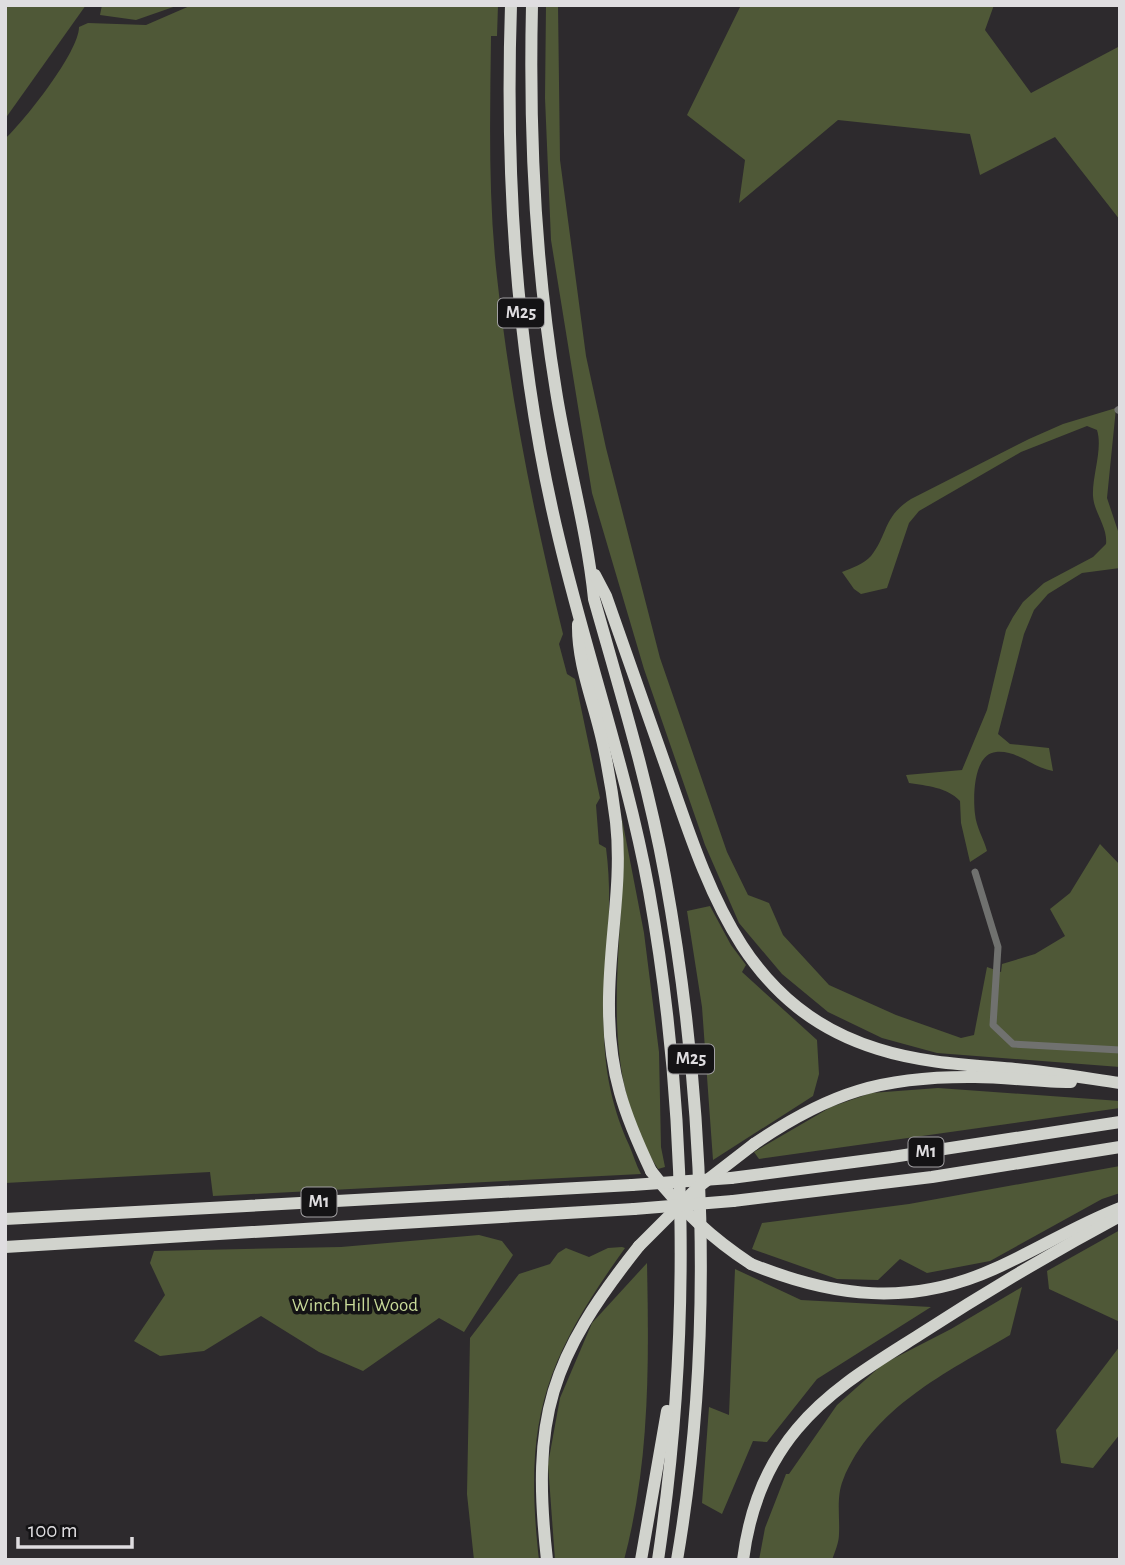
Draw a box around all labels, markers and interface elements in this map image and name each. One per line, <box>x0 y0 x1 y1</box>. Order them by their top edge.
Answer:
road number: M25 <box>498 298 544 328</box>
road number: M25 <box>668 1044 714 1074</box>
road number: M1 <box>908 1138 944 1167</box>
road number: M1 <box>302 1188 336 1217</box>
park label: Winch Hill Wood <box>292 1296 418 1315</box>
scale bar <box>18 1506 131 1550</box>
text: 100 m <box>28 1520 78 1541</box>

